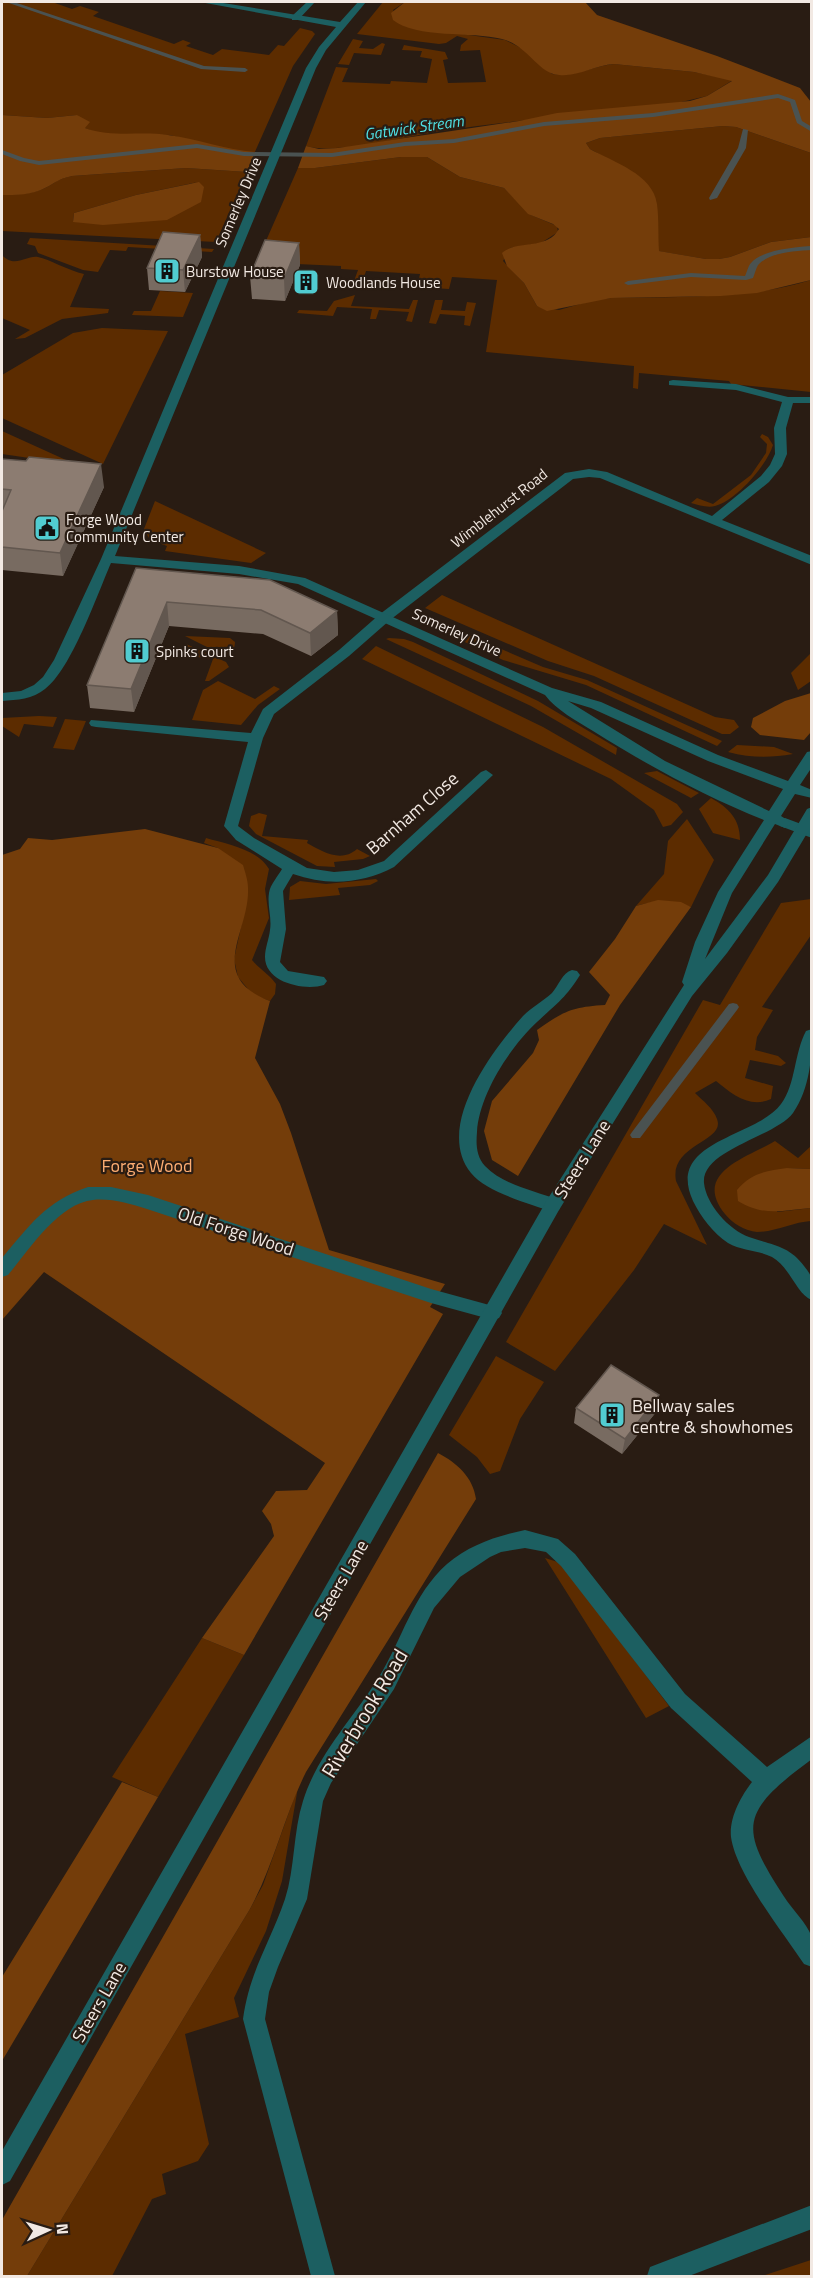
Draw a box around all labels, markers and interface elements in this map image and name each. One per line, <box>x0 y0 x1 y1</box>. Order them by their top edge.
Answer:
water label: Gatwick Stream <box>363 108 466 146</box>
street label: Somerley Drive <box>209 153 267 251</box>
building icon: Burstow House <box>152 256 182 286</box>
place label: Burstow House <box>186 260 284 283</box>
building icon: Woodlands House <box>291 267 321 297</box>
place label: Woodlands House <box>326 271 441 294</box>
street label: Wimblehurst Road <box>446 463 552 553</box>
place label: Forge Wood Community Center <box>66 508 184 548</box>
public building icon: Forge Wood Community Center <box>32 513 62 543</box>
street label: Somerley Drive <box>409 602 505 662</box>
building icon: Spinks court <box>122 636 152 666</box>
place label: Spinks court <box>156 640 234 663</box>
street label: Barnham Close <box>360 765 464 861</box>
street label: Steers Lane <box>547 1114 617 1204</box>
park label: Forge Wood <box>101 1152 193 1179</box>
street label: Old Forge Wood <box>174 1200 298 1262</box>
place label: Bellway sales centre & showhomes <box>632 1392 793 1440</box>
building icon: Bellway sales centre & showhomes <box>597 1400 627 1430</box>
street label: Steers Lane <box>307 1535 375 1625</box>
street label: Riverbrook Road <box>313 1642 415 1784</box>
street label: Steers Lane <box>65 1957 133 2047</box>
north arrow <box>18 2200 78 2260</box>
text: N <box>51 2223 75 2235</box>

